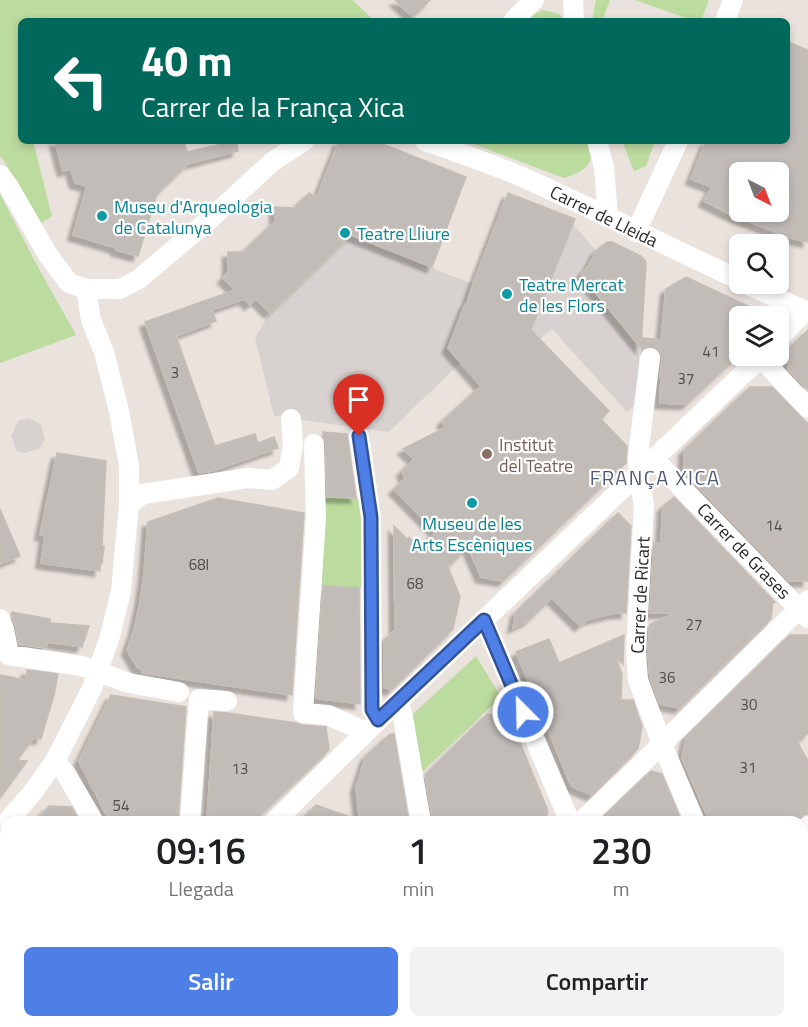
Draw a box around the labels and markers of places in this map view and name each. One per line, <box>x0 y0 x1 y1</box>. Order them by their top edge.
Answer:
place label: Museu d'Arqueologia de Catalunya <box>114 193 272 241</box>
marker: Museu d'Arqueologia de Catalunya <box>95 209 109 223</box>
place label: Teatre Lliure <box>357 220 450 247</box>
marker: Teatre Lliure <box>338 226 352 240</box>
place label: Teatre Mercat de les Flors <box>519 271 624 319</box>
marker: Teatre Mercat de les Flors <box>500 287 514 301</box>
pin <box>333 374 384 436</box>
place label: Institut del Teatre <box>499 431 573 479</box>
marker: Institut del Teatre <box>480 447 494 461</box>
marker: Museu de les Arts Escèniques <box>465 496 479 510</box>
place label: Museu de les Arts Escèniques <box>412 510 532 558</box>

